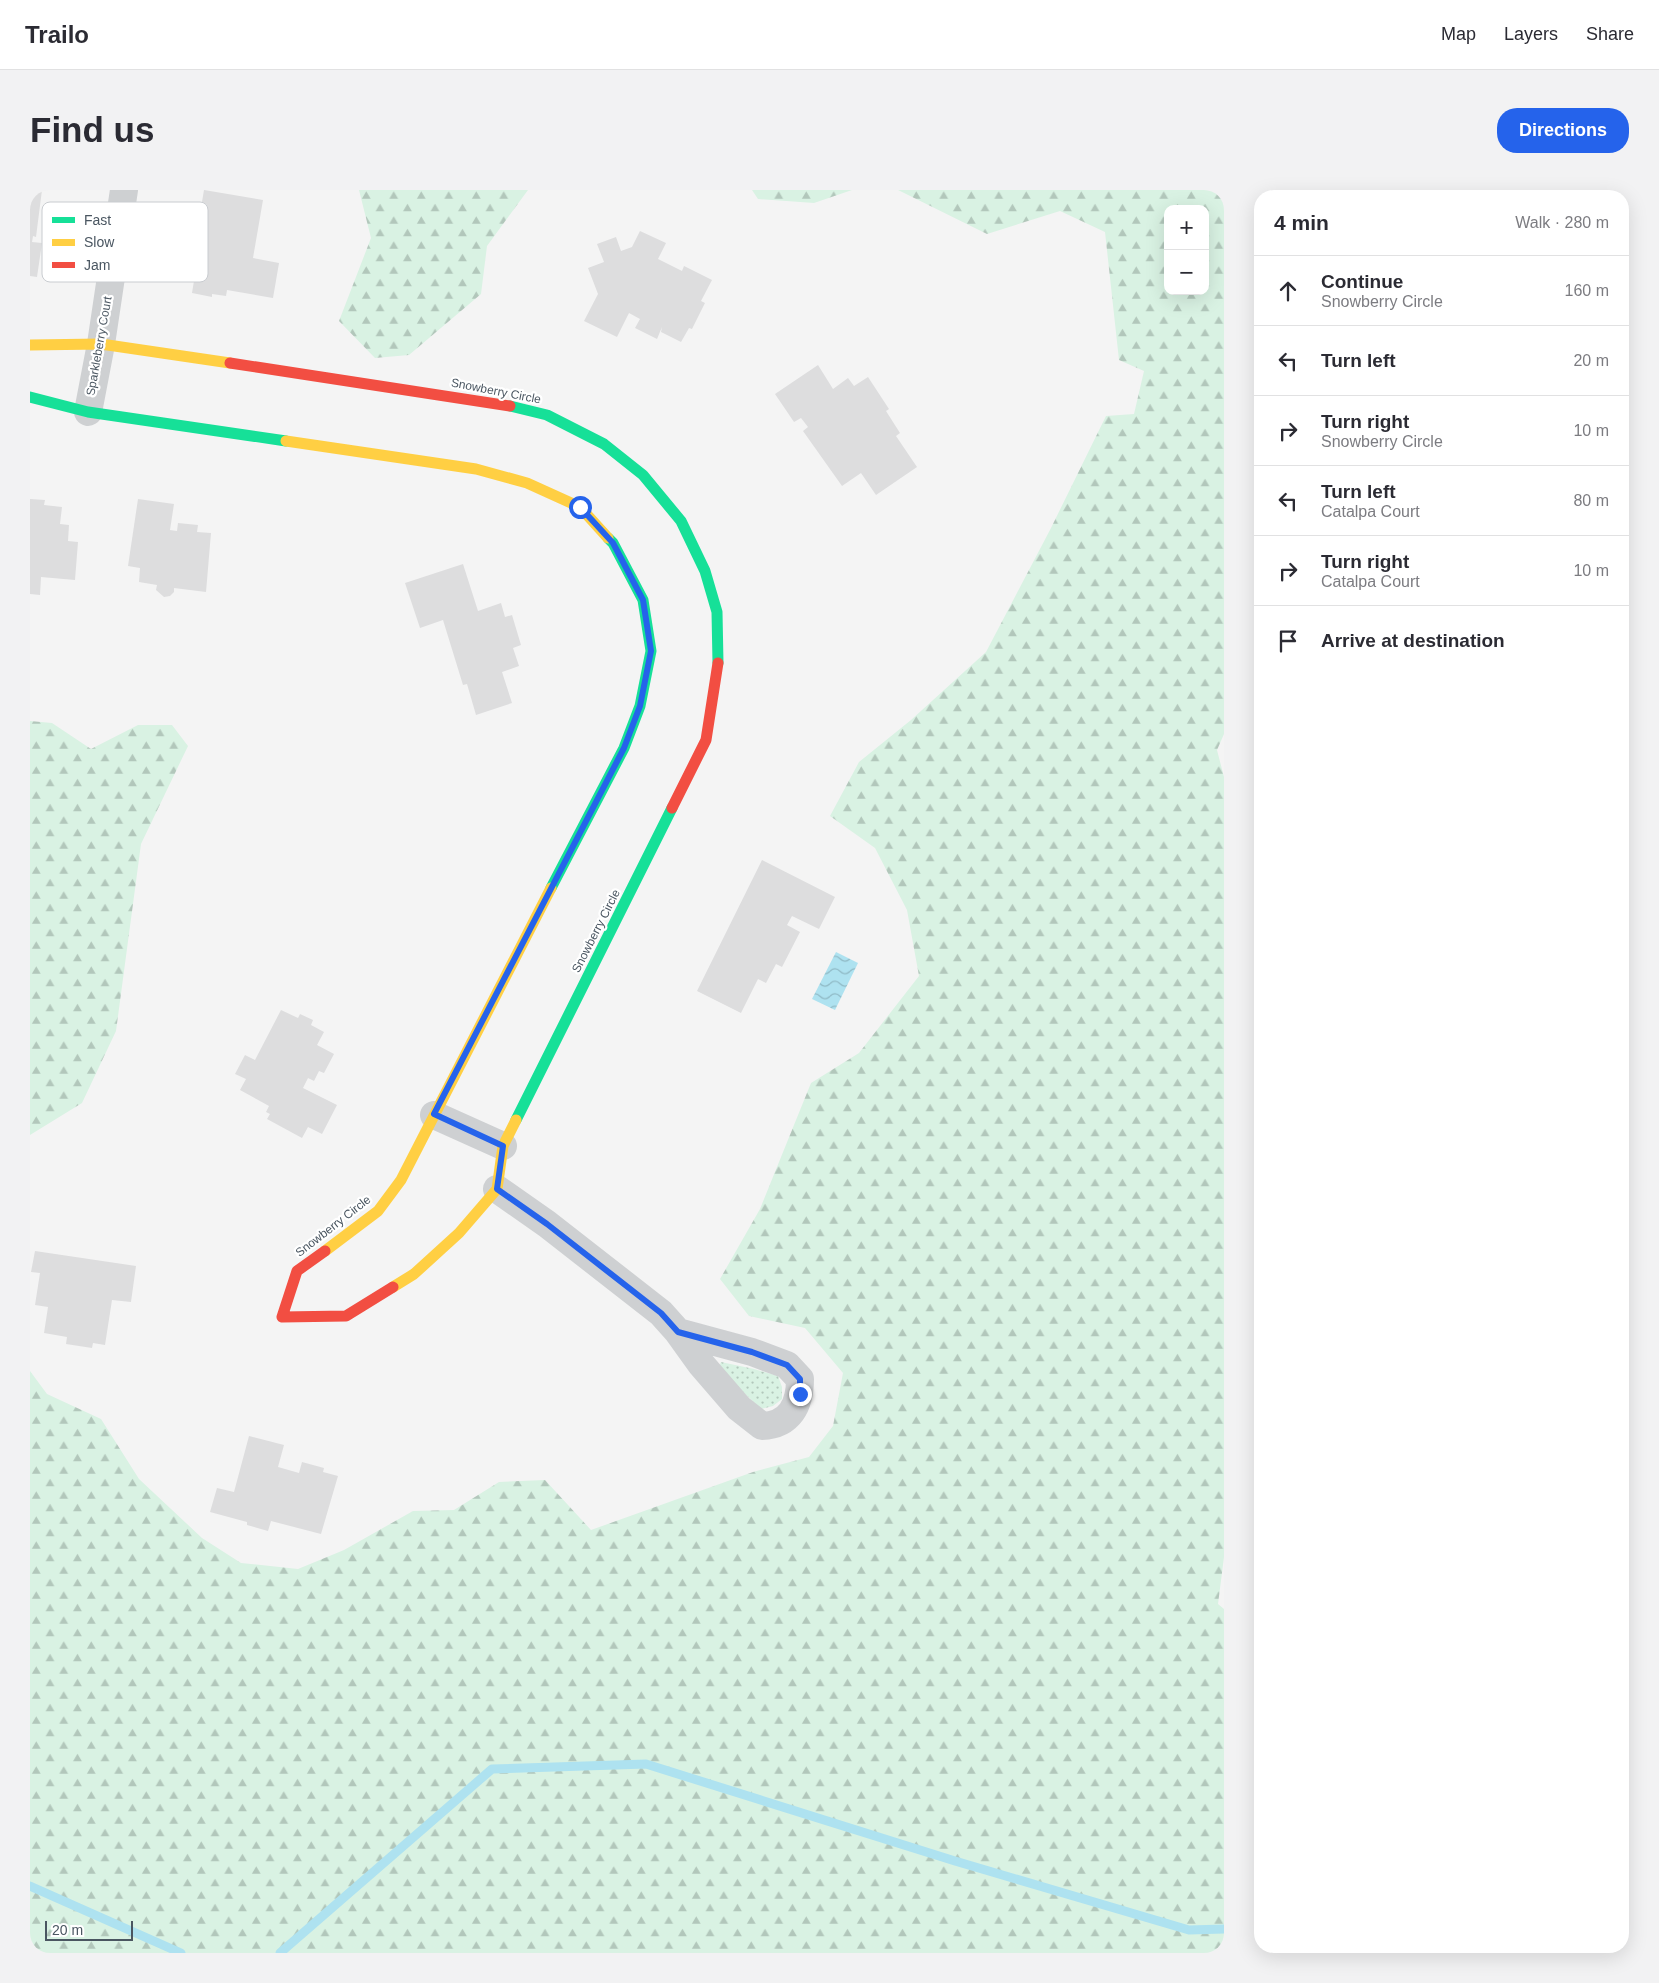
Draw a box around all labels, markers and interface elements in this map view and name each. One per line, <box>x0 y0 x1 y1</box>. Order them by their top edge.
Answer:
text: Trailo <box>25 21 89 48</box>
text: Map <box>1441 24 1476 44</box>
text: Layers <box>1504 24 1558 44</box>
text: Share <box>1586 24 1634 44</box>
button: Directions <box>1497 108 1629 153</box>
text: Find us <box>30 110 154 149</box>
legend <box>42 202 208 282</box>
map controls <box>1164 205 1209 295</box>
button: + <box>1164 205 1209 250</box>
text: 4 min <box>1274 211 1329 234</box>
text: Fast <box>84 212 111 228</box>
text: Walk · 280 m <box>1515 214 1609 231</box>
text: Slow <box>84 234 115 250</box>
button: − <box>1164 250 1209 295</box>
text: Jam <box>84 257 110 273</box>
text: Continue <box>1321 271 1403 292</box>
icon: ahead <box>1274 277 1302 305</box>
text: 160 m <box>1565 282 1609 299</box>
text: Snowberry Circle <box>1321 293 1443 310</box>
street label: Sparkleberry Court <box>83 295 115 397</box>
icon: left <box>1274 347 1302 375</box>
text: Turn left <box>1321 350 1396 371</box>
text: 20 m <box>1573 352 1609 369</box>
street label: Snowberry Circle <box>450 375 542 407</box>
text: Turn right <box>1321 411 1409 432</box>
icon: right <box>1274 417 1302 445</box>
text: 10 m <box>1573 422 1609 439</box>
text: Snowberry Circle <box>1321 433 1443 450</box>
text: Turn left <box>1321 481 1396 502</box>
icon: left <box>1274 487 1302 515</box>
text: 80 m <box>1573 492 1609 509</box>
route start <box>569 496 592 519</box>
text: Catalpa Court <box>1321 503 1420 520</box>
text: Turn right <box>1321 551 1409 572</box>
icon: right <box>1274 557 1302 585</box>
text: 10 m <box>1573 562 1609 579</box>
text: Catalpa Court <box>1321 573 1420 590</box>
icon: arrive <box>1274 627 1302 655</box>
text: Arrive at destination <box>1321 630 1505 651</box>
street label: Snowberry Circle <box>569 887 623 975</box>
street label: Snowberry Circle <box>293 1192 374 1260</box>
route end <box>789 1383 812 1406</box>
scale bar <box>45 1918 132 1941</box>
text: 20 m <box>52 1922 83 1938</box>

